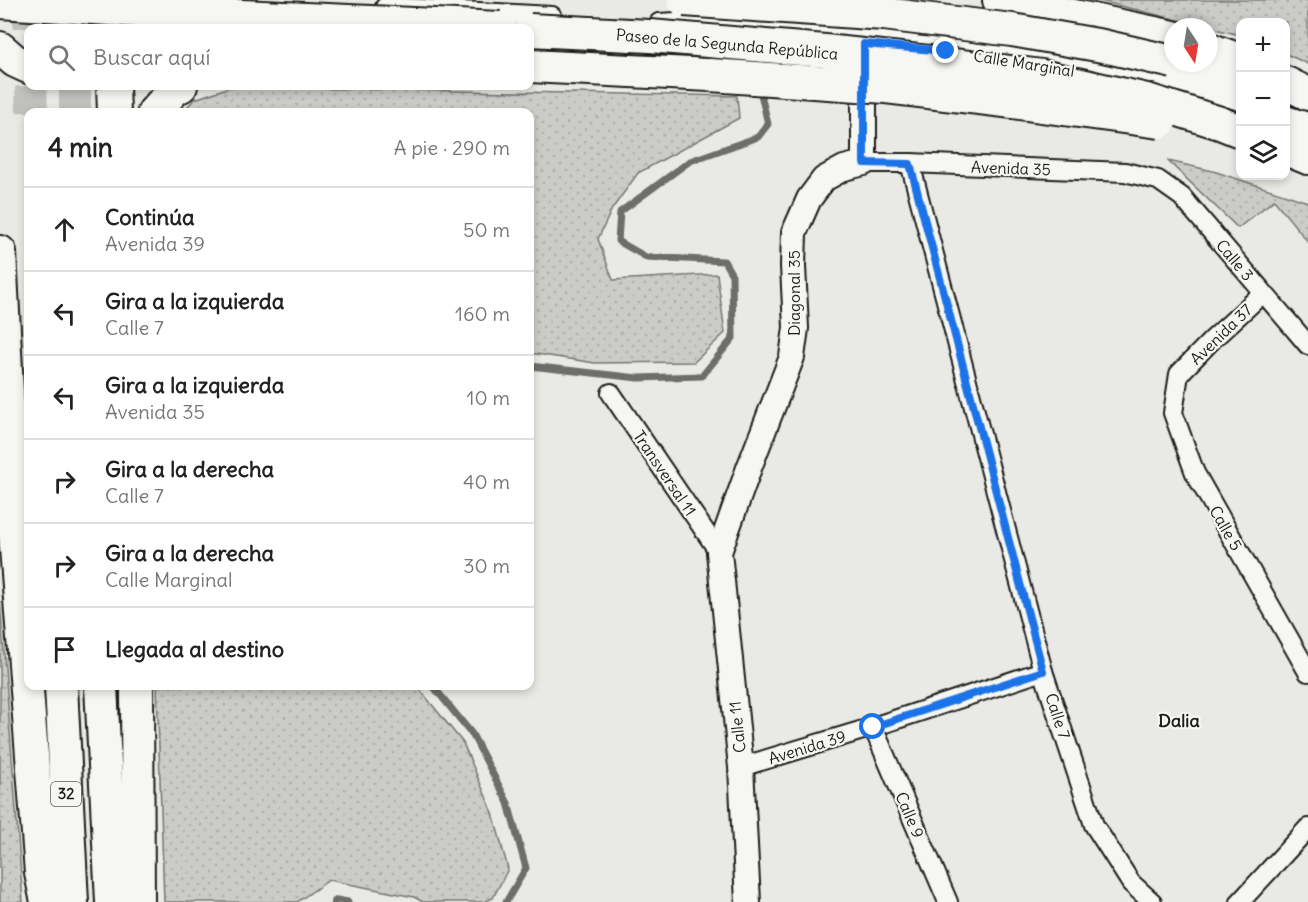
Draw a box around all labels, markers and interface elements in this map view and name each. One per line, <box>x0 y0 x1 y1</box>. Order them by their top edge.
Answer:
north arrow <box>1164 18 1218 72</box>
map controls <box>1236 18 1290 180</box>
button: + <box>1236 18 1290 72</box>
search box <box>24 24 534 90</box>
street label: Paseo de la Segunda República <box>615 24 839 64</box>
route end <box>932 37 958 63</box>
icon: search <box>45 41 78 74</box>
text: Buscar aquí <box>93 43 210 71</box>
street label: Calle Marginal <box>972 45 1076 81</box>
button: − <box>1236 72 1290 126</box>
button: layers <box>1236 126 1290 180</box>
text: 4 min <box>48 131 113 164</box>
text: A pie · 290 m <box>394 135 510 160</box>
street label: Avenida 35 <box>971 157 1051 179</box>
text: Continúa <box>105 203 194 231</box>
icon: ahead <box>48 213 81 246</box>
text: 50 m <box>463 217 510 242</box>
text: Avenida 39 <box>105 231 205 256</box>
street label: Calle 3 <box>1212 235 1258 285</box>
street label: Diagonal 35 <box>784 250 804 336</box>
text: Gira a la izquierda <box>105 287 284 315</box>
icon: left <box>48 297 81 330</box>
street label: Avenida 37 <box>1186 299 1256 369</box>
text: 160 m <box>455 301 510 326</box>
text: Calle 7 <box>105 315 164 340</box>
text: Gira a la izquierda <box>105 371 284 399</box>
icon: left <box>48 381 81 414</box>
text: 10 m <box>467 385 510 410</box>
text: Avenida 35 <box>105 399 205 424</box>
street label: Transversal 11 <box>629 426 701 520</box>
text: Gira a la derecha <box>105 455 274 483</box>
icon: right <box>48 465 81 498</box>
text: 40 m <box>463 469 510 494</box>
text: Calle 7 <box>105 483 164 508</box>
street label: Calle 5 <box>1205 502 1247 554</box>
text: Gira a la derecha <box>105 539 274 567</box>
icon: right <box>48 549 81 582</box>
text: 30 m <box>463 553 510 578</box>
text: Calle Marginal <box>105 567 232 592</box>
icon: arrive <box>48 633 81 666</box>
text: Llegada al destino <box>105 635 284 663</box>
street label: Calle 7 <box>1041 691 1075 742</box>
street label: Calle 11 <box>724 700 750 754</box>
district label: Dalia <box>1158 709 1200 732</box>
route start <box>859 713 885 739</box>
street label: Avenida 39 <box>766 726 848 768</box>
road number: 32 <box>51 782 81 806</box>
street label: Calle 9 <box>891 789 929 841</box>

